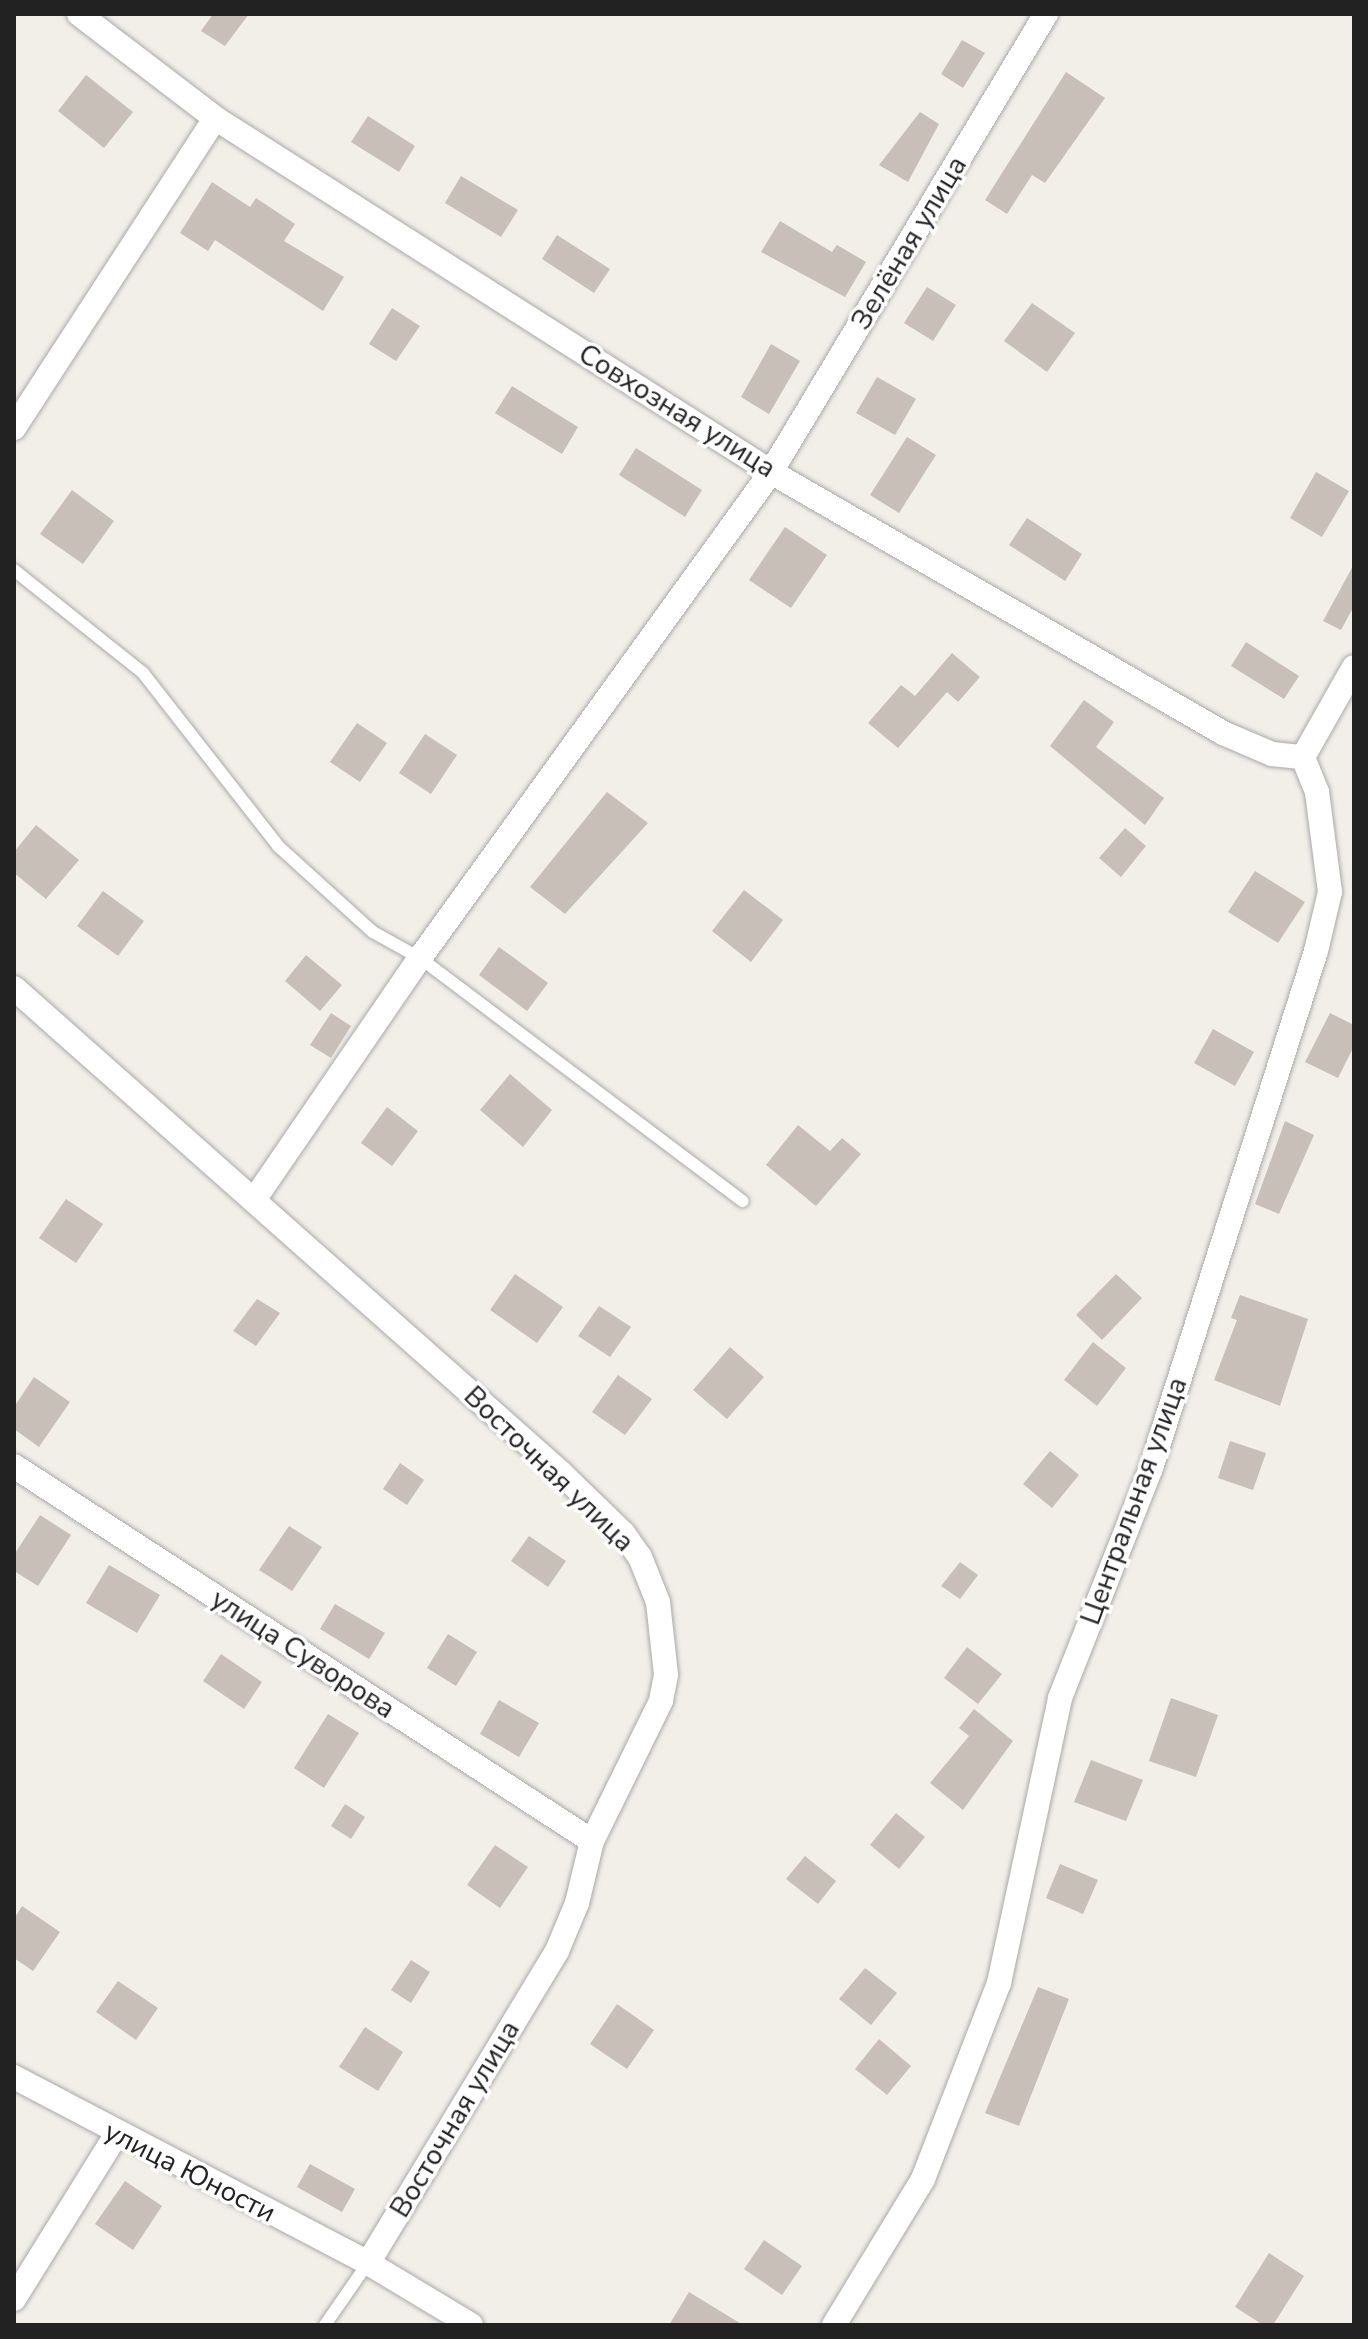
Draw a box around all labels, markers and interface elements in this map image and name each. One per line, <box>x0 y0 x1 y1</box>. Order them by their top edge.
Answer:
street label: Зелёная улица <box>844 150 974 336</box>
street label: Совхозная улица <box>572 337 782 485</box>
street label: Центральная улица <box>1074 1373 1194 1629</box>
street label: Восточная улица <box>457 1379 641 1559</box>
street label: улица Суворова <box>205 1582 401 1726</box>
street label: Восточная улица <box>383 2015 527 2223</box>
street label: улица Юности <box>99 2114 281 2230</box>

